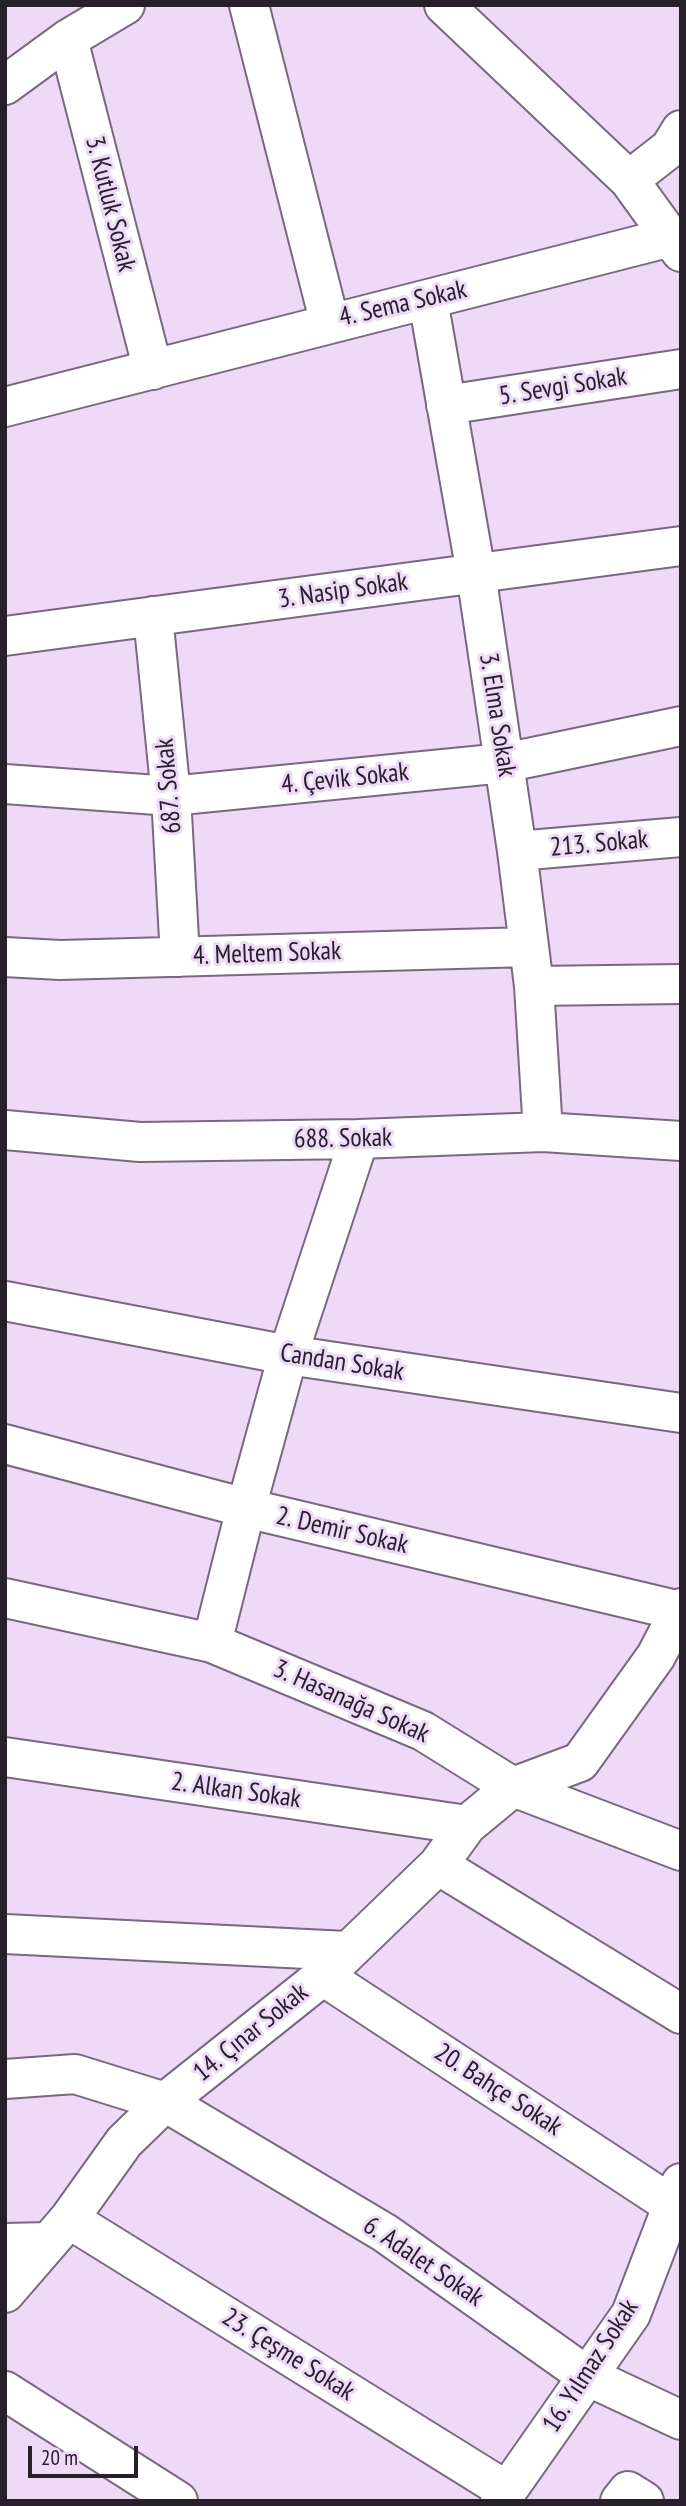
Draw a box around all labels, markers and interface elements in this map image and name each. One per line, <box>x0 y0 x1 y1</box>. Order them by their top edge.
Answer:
street label: 3. Kutluk Sokak <box>78 133 142 275</box>
street label: 4. Sema Sokak <box>336 274 470 334</box>
street label: 5. Sevgi Sokak <box>497 362 629 412</box>
street label: 3. Nasip Sokak <box>276 566 410 616</box>
street label: 3. Elma Sokak <box>472 651 522 779</box>
street label: 687. Sokak <box>149 737 189 835</box>
street label: 4. Çevik Sokak <box>280 757 410 801</box>
street label: 213. Sokak <box>549 824 649 864</box>
street label: 4. Meltem Sokak <box>192 936 342 972</box>
street label: 688. Sokak <box>294 1123 392 1155</box>
street label: Candan Sokak <box>278 1338 406 1388</box>
street label: 2. Demir Sokak <box>273 1501 411 1561</box>
street label: 3. Hasanağa Sokak <box>268 1654 434 1750</box>
street label: 2. Alkan Sokak <box>169 1766 303 1816</box>
street label: 14. Çınar Sokak <box>187 1977 315 2089</box>
street label: 20. Bahçe Sokak <box>428 2037 568 2143</box>
street label: 6. Adalet Sokak <box>357 2210 489 2314</box>
street label: 16. Yılmaz Sokak <box>536 2294 646 2438</box>
street label: 23. Çeşme Sokak <box>216 2302 360 2408</box>
scale bar <box>32 2432 142 2476</box>
text: 20 m <box>41 2444 78 2471</box>

